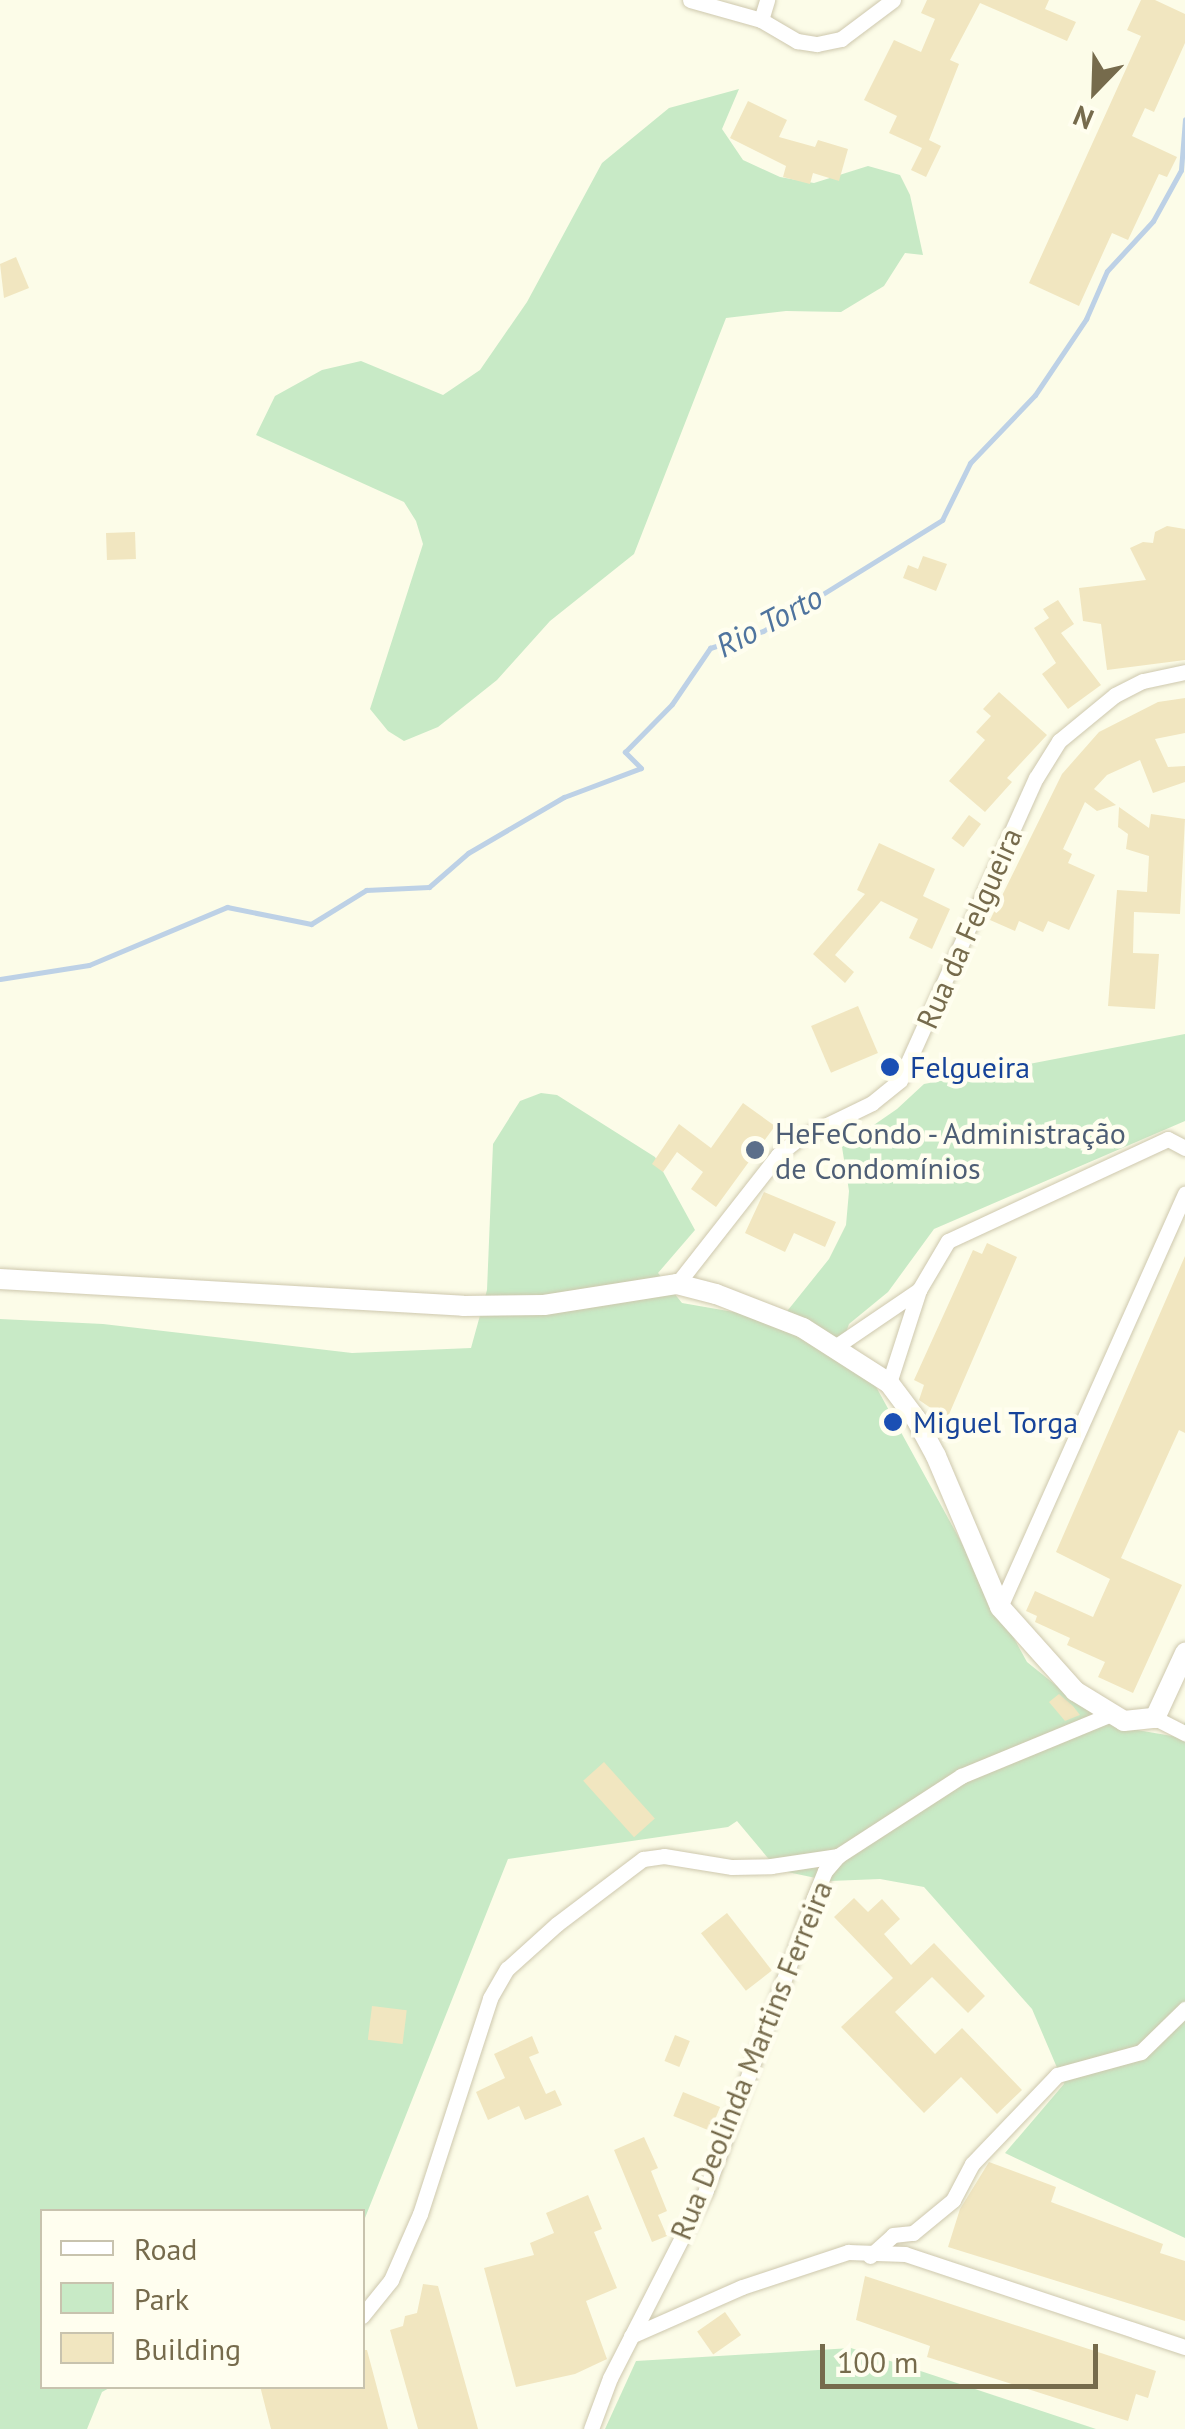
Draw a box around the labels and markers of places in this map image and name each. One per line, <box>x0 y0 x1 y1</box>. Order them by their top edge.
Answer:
place label: Felgueira <box>910 1049 1030 1085</box>
marker: Felgueira <box>879 1056 901 1078</box>
place label: HeFeCondo - Administração de Condomínios <box>775 1115 1132 1186</box>
marker: HeFeCondo - Administração de Condomínios <box>744 1139 766 1161</box>
place label: Miguel Torga <box>913 1404 1079 1440</box>
marker: Miguel Torga <box>882 1411 904 1433</box>

